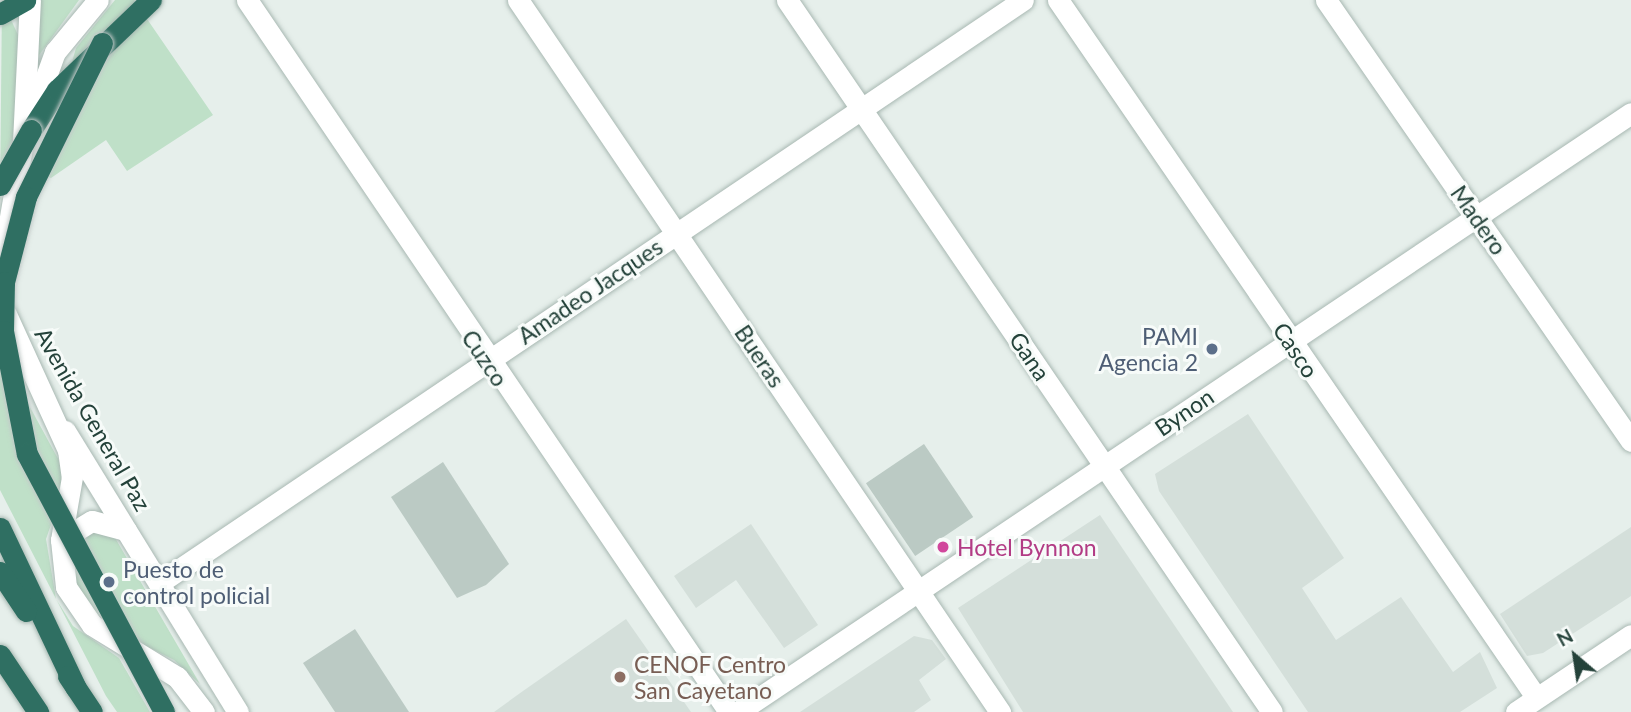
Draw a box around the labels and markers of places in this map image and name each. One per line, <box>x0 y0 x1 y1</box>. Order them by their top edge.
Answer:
place label: PAMI Agencia 2 <box>1099 322 1198 376</box>
marker: PAMI Agencia 2 <box>1204 341 1220 357</box>
place label: Hotel Bynnon <box>957 533 1097 561</box>
marker: Hotel Bynnon <box>935 539 951 555</box>
place label: Puesto de control policial <box>123 555 270 609</box>
marker: Puesto de control policial <box>101 574 117 590</box>
place label: CENOF Centro San Cayetano <box>634 650 787 704</box>
marker: CENOF Centro San Cayetano <box>612 669 628 685</box>

